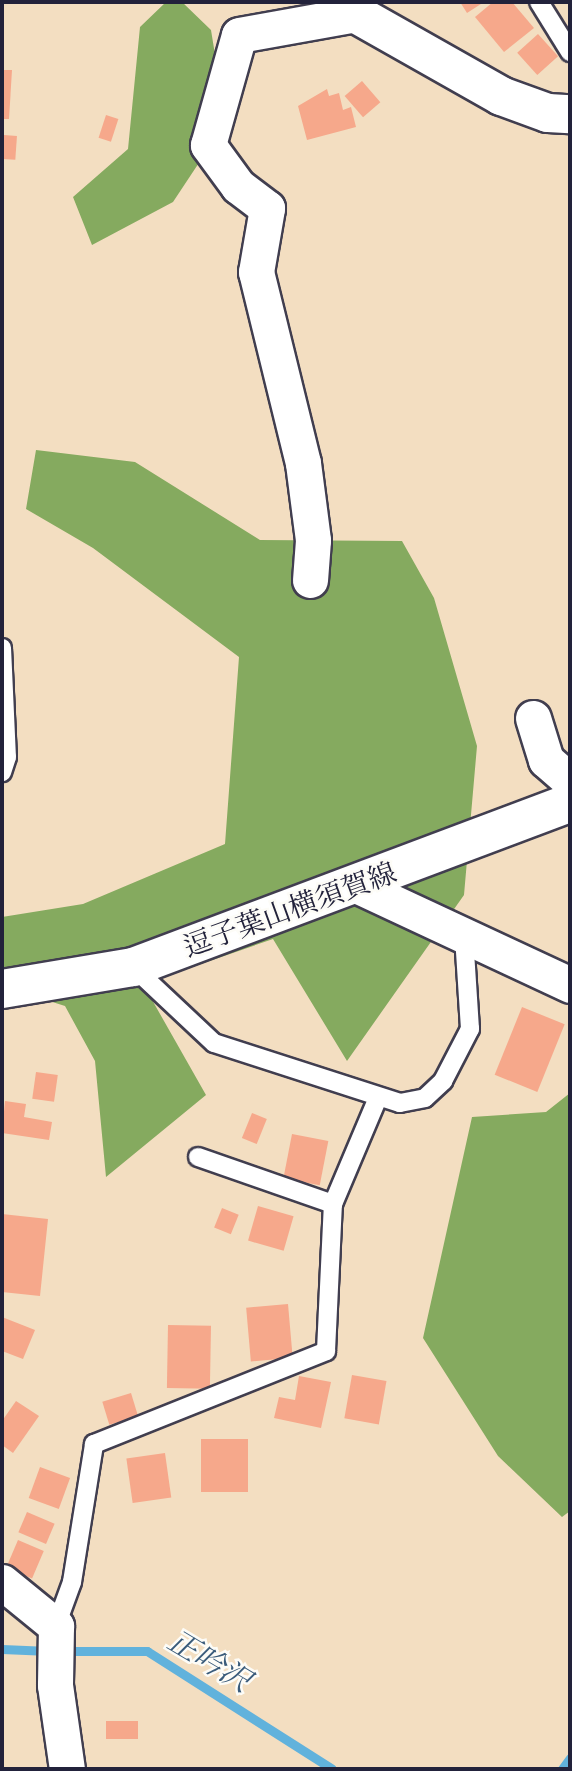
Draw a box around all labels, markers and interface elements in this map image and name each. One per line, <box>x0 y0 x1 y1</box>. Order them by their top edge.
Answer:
street label: 逗子葉山横須賀線 <box>179 856 401 964</box>
water label: 正吟沢 <box>161 1622 257 1700</box>

